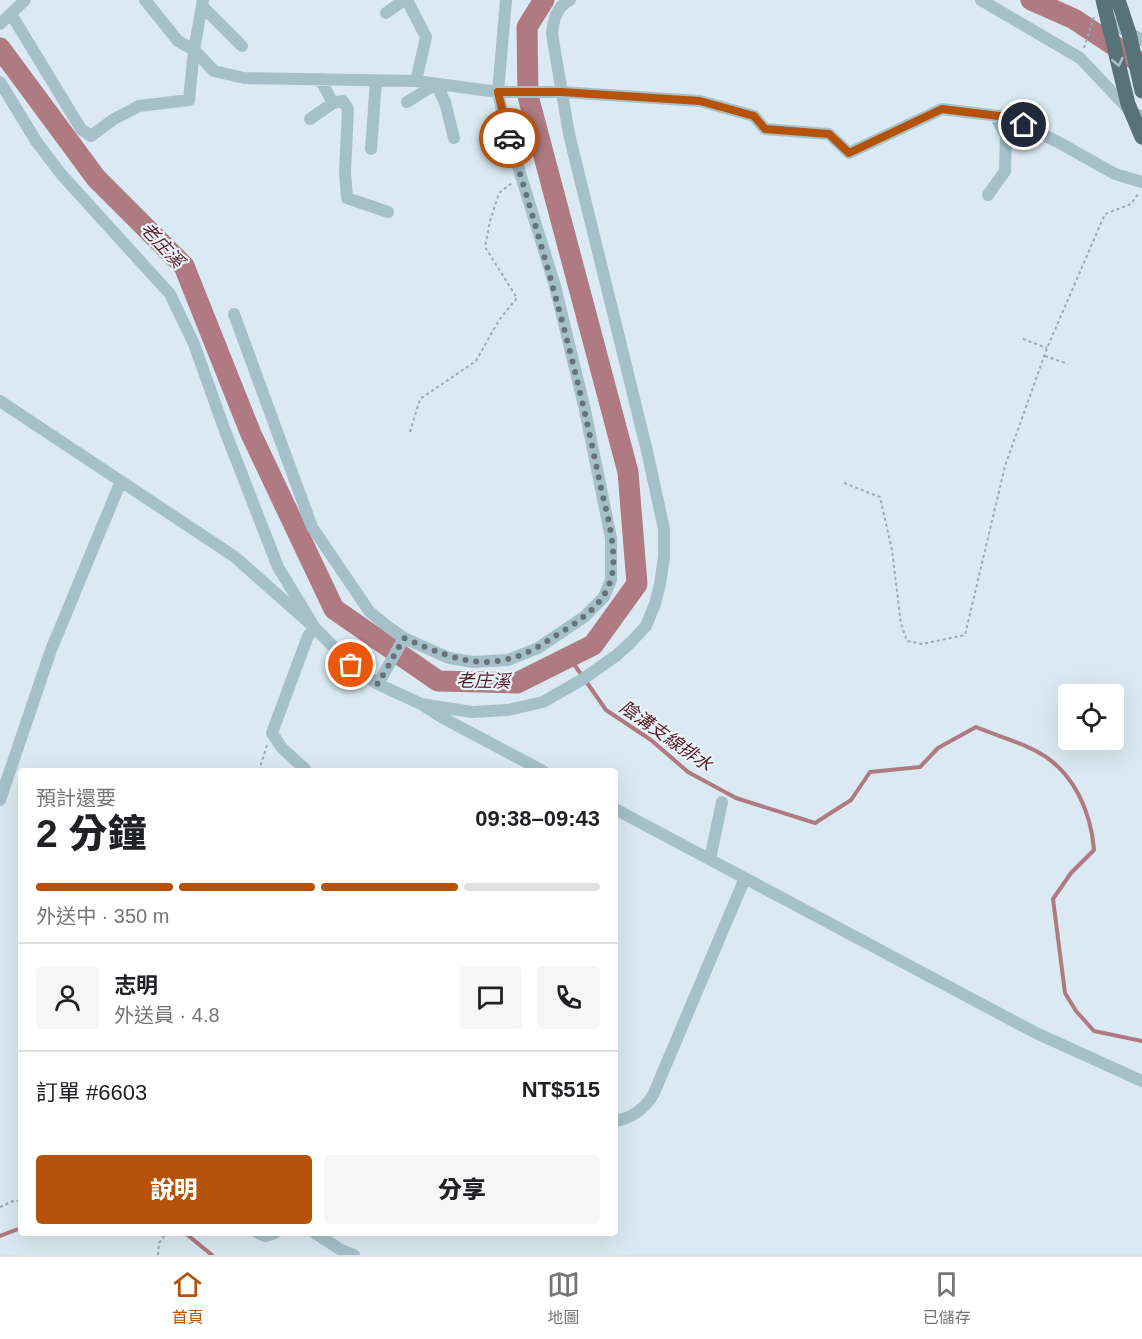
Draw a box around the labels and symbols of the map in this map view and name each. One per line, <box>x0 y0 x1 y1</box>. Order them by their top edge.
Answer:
one-way arrow <box>1111 57 1124 67</box>
pin <box>998 99 1049 150</box>
courier <box>479 108 539 168</box>
water label: 老庄溪 <box>136 218 190 274</box>
pin <box>325 639 376 690</box>
water label: 老庄溪 <box>456 671 513 692</box>
water label: 陰溝支線排水 <box>616 697 717 776</box>

